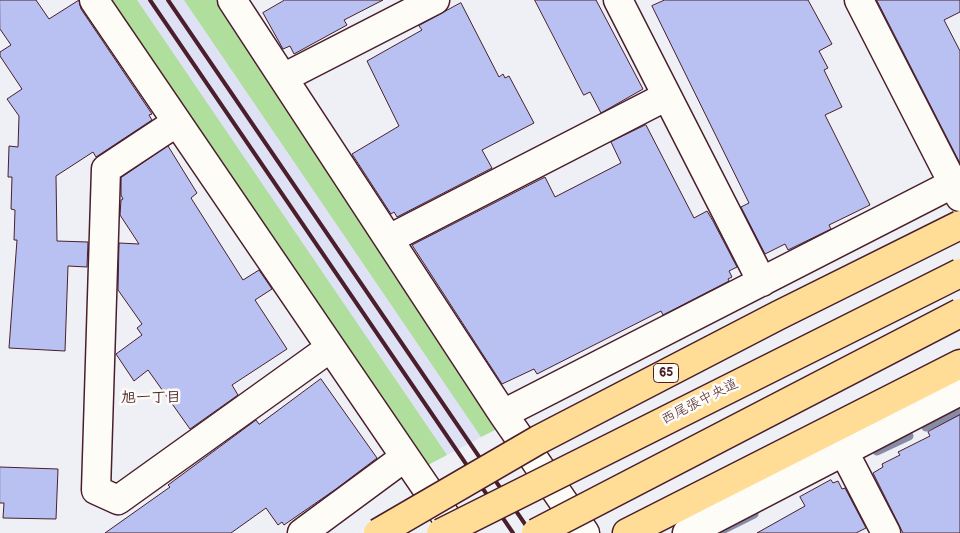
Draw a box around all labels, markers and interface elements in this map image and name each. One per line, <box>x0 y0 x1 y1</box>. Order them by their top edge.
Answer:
road number: 65 <box>654 363 678 382</box>
street label: 西尾張中央道 <box>659 375 741 429</box>
district label: 旭一丁目 <box>121 389 181 407</box>

